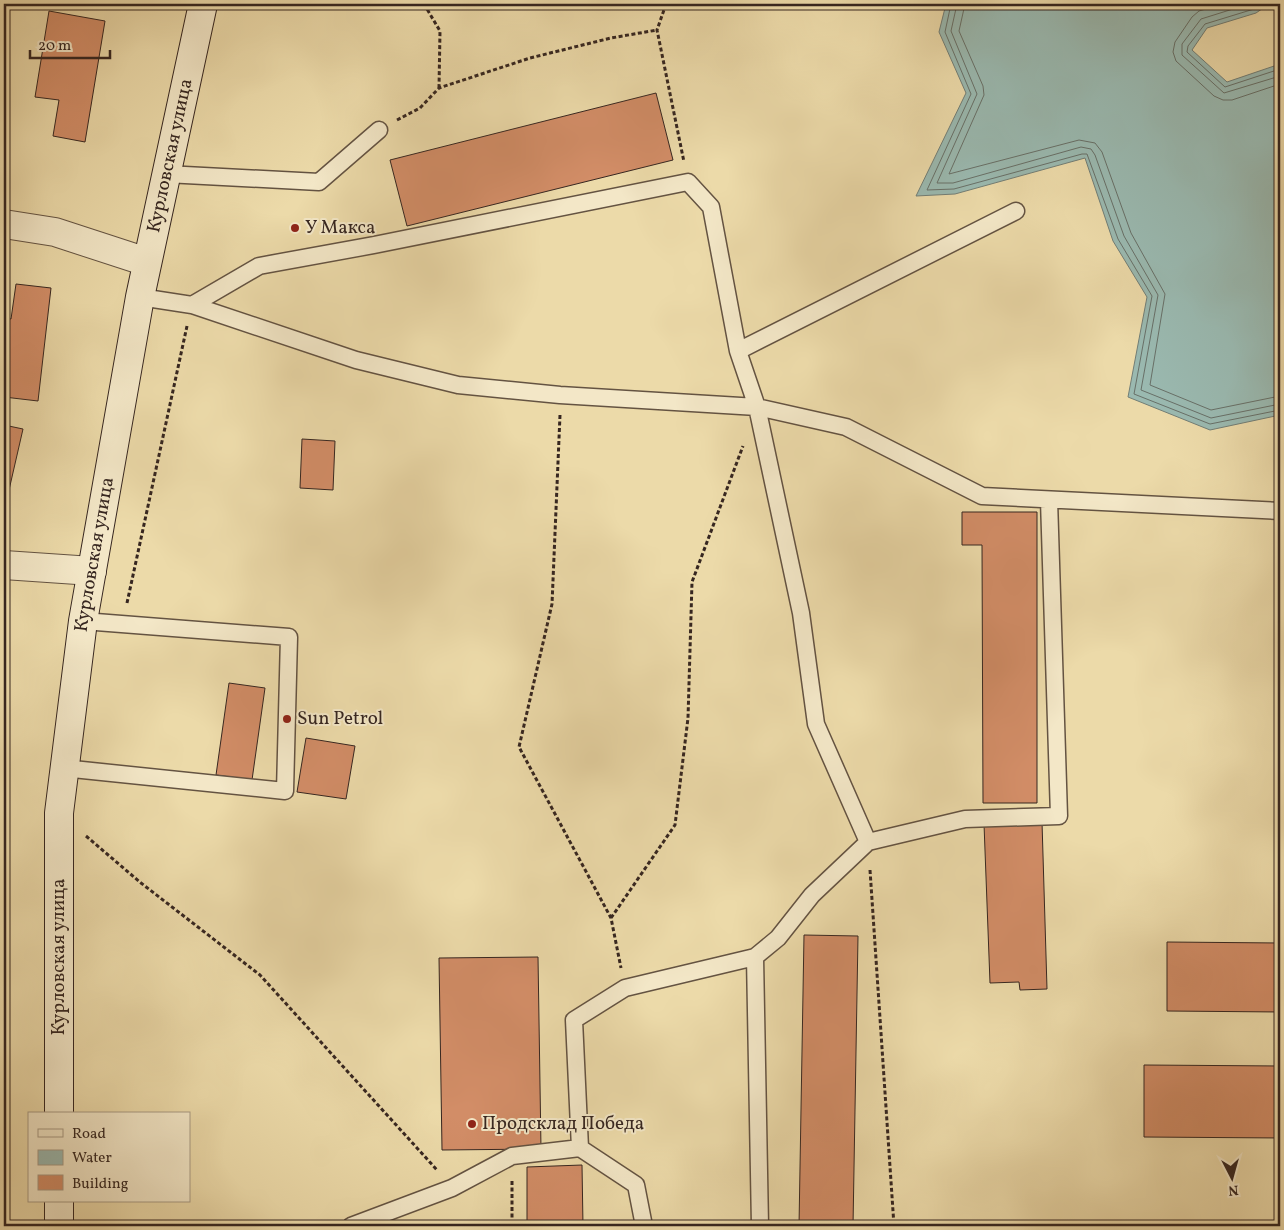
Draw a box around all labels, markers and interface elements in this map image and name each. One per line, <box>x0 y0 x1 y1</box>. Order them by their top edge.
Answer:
scale bar <box>30 28 110 60</box>
text: 20 m <box>38 36 71 57</box>
street label: Курловская улица <box>141 76 200 235</box>
place label: У Макса <box>305 215 376 241</box>
marker: У Макса <box>289 222 301 234</box>
street label: Курловская улица <box>69 475 121 634</box>
place label: Sun Petrol <box>297 706 384 732</box>
marker: Sun Petrol <box>281 713 293 725</box>
street label: Курловская улица <box>46 879 72 1035</box>
place label: Продсклад Победа <box>482 1111 644 1137</box>
legend <box>28 1112 190 1202</box>
marker: Продсклад Победа <box>466 1118 478 1130</box>
text: Road <box>72 1124 106 1145</box>
text: Water <box>72 1148 112 1169</box>
north arrow <box>1206 1152 1256 1202</box>
text: Building <box>72 1174 129 1195</box>
text: N <box>1227 1179 1239 1199</box>

